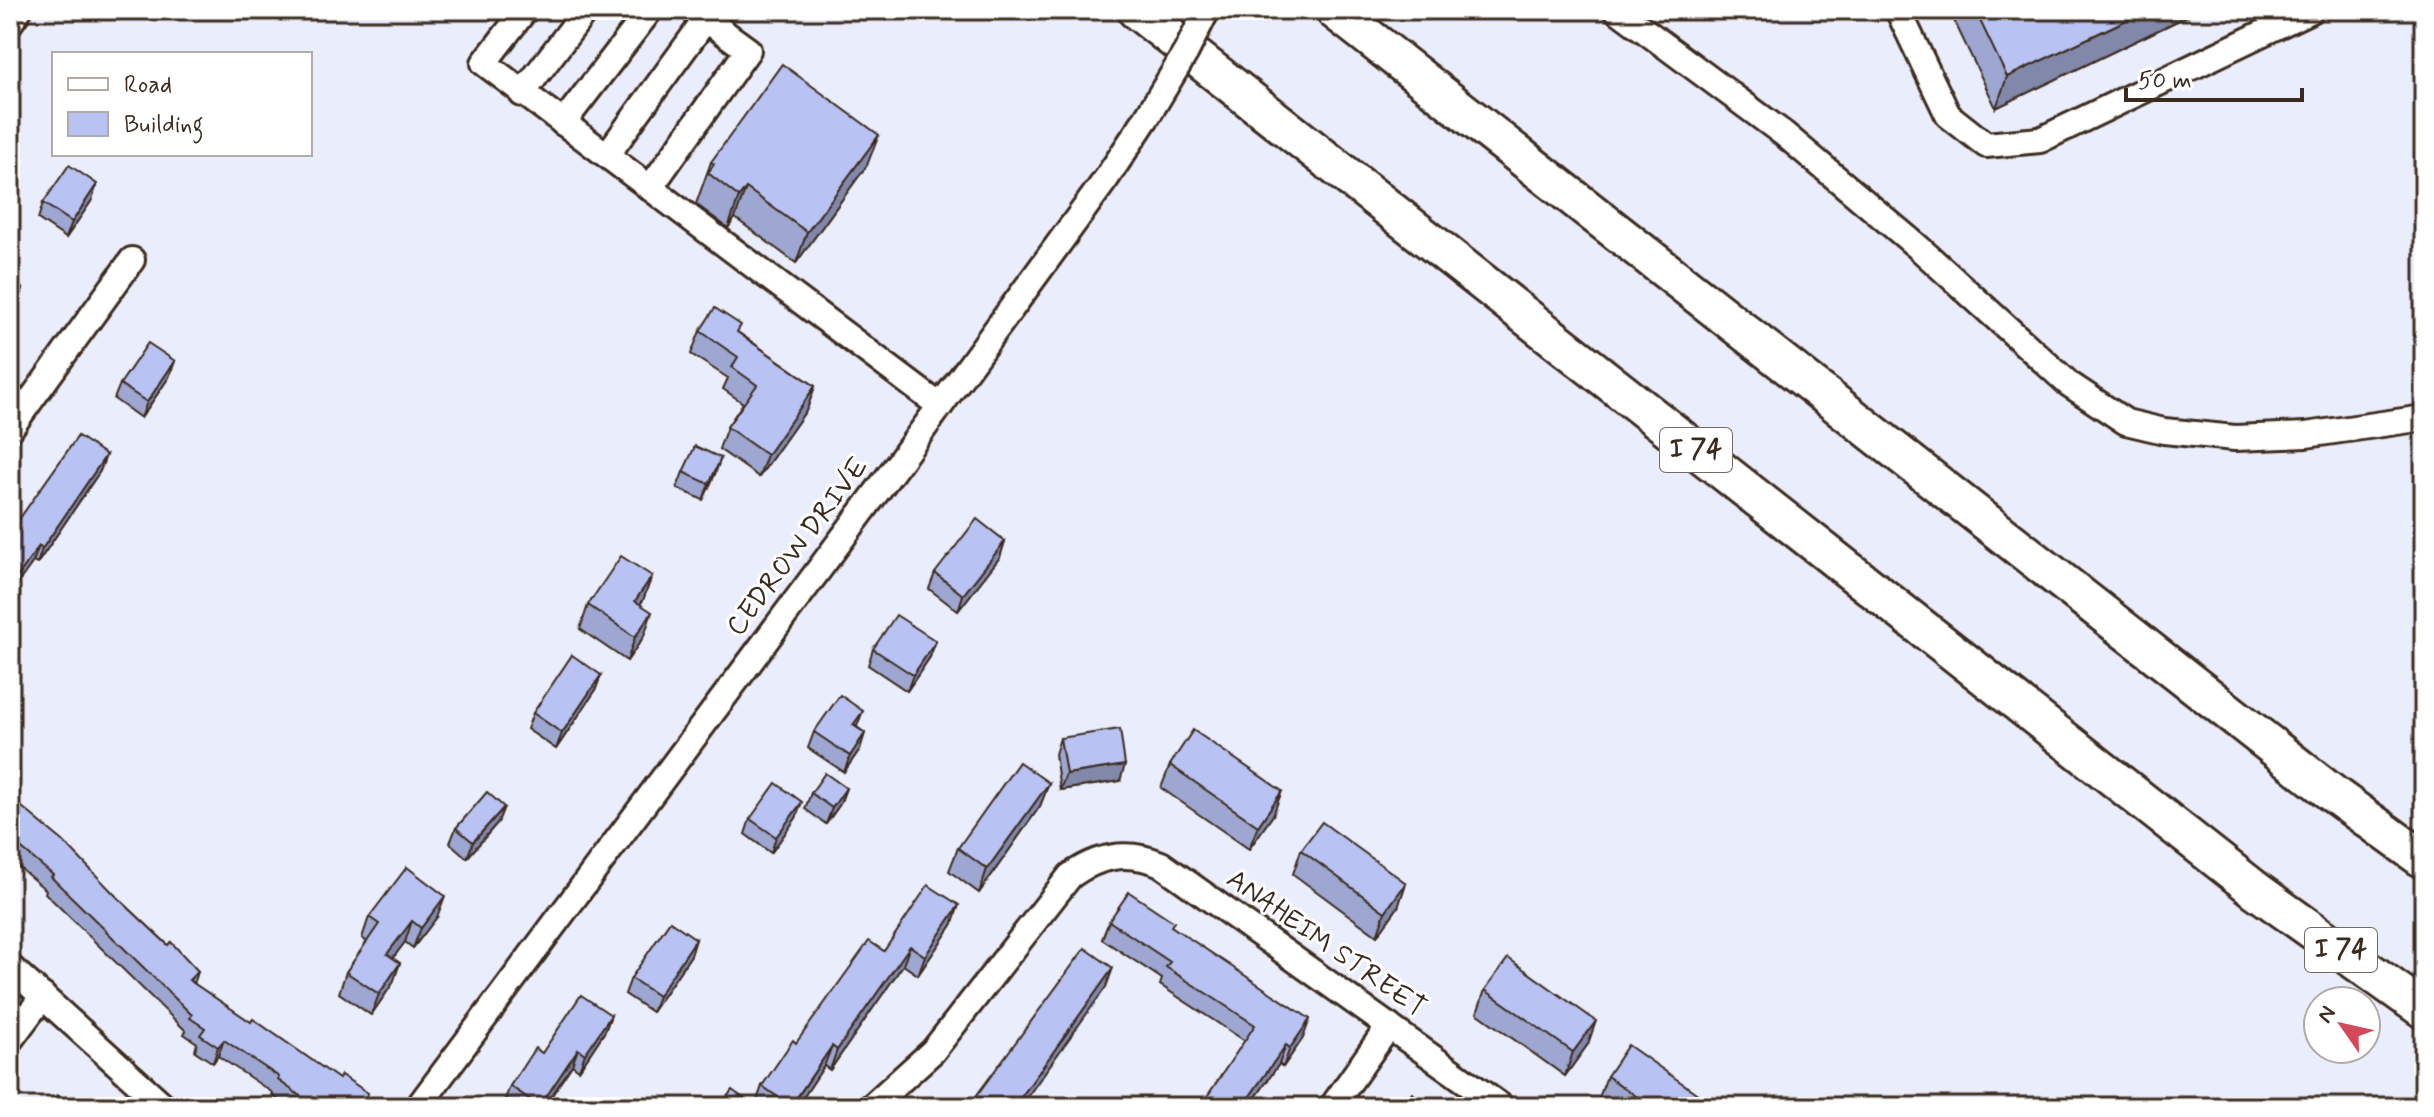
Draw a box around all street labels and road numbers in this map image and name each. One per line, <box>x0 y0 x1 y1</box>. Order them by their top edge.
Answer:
road number: I 74 <box>1660 428 1732 472</box>
street label: CEDROW DRIVE <box>718 450 878 644</box>
street label: ANAHEIM STREET <box>1219 861 1433 1027</box>
road number: I 74 <box>2305 928 2377 972</box>

